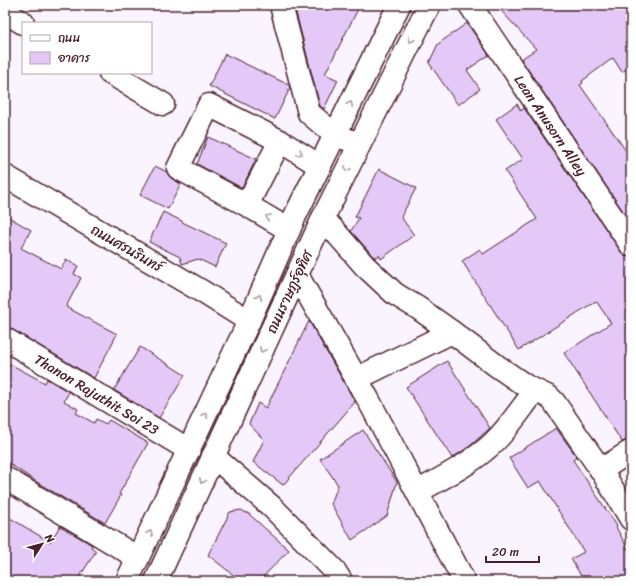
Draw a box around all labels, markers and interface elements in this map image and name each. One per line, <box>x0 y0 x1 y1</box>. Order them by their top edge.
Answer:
legend <box>22 22 152 74</box>
text: ถนน <box>58 27 80 49</box>
one-way arrow <box>408 36 416 43</box>
text: อาคาร <box>57 47 91 69</box>
street label: Lean Anusorn Alley <box>507 70 594 182</box>
one-way arrow <box>345 100 353 108</box>
one-way arrow <box>296 149 303 156</box>
one-way arrow <box>345 165 352 172</box>
one-way arrow <box>265 215 272 222</box>
street label: ถนนศรนรินทร์ <box>86 218 170 281</box>
street label: ถนนราษฏร์อุทิศ <box>259 245 320 338</box>
one-way arrow <box>254 294 262 302</box>
one-way arrow <box>259 346 267 353</box>
street label: Thanon Rajuthit Soi 23 <box>29 347 164 442</box>
one-way arrow <box>200 412 208 420</box>
one-way arrow <box>199 476 207 484</box>
north arrow <box>22 524 62 564</box>
text: N <box>39 529 60 547</box>
one-way arrow <box>145 530 153 537</box>
scale bar <box>486 538 539 564</box>
text: 20 m <box>492 541 519 563</box>

